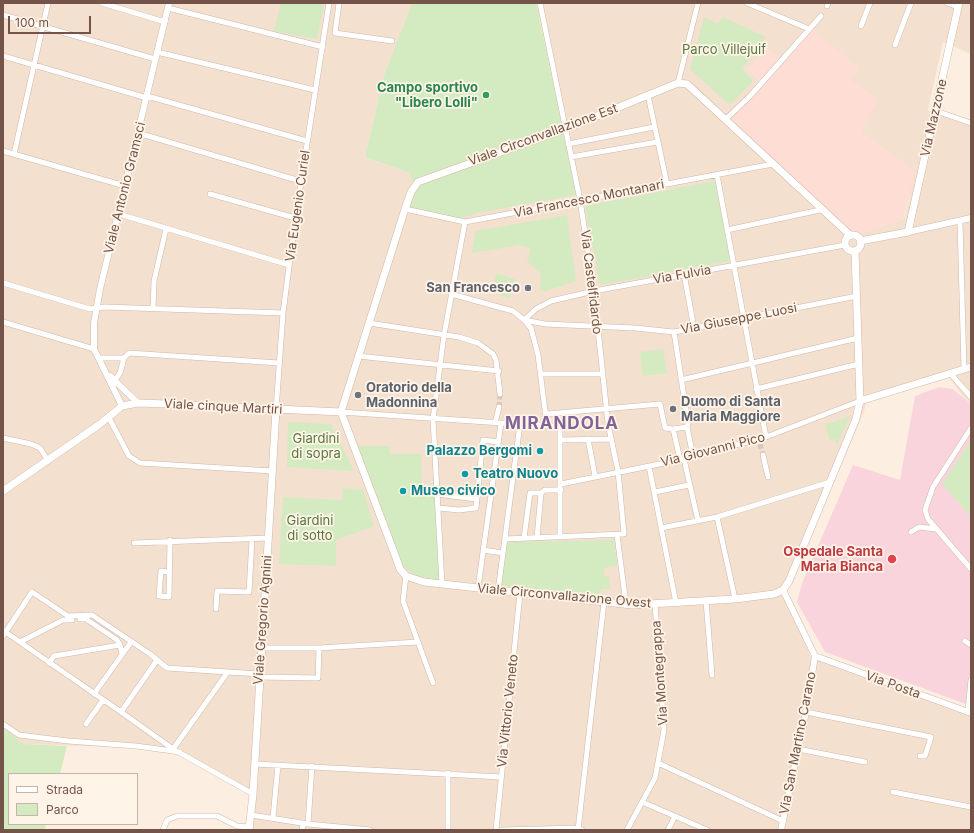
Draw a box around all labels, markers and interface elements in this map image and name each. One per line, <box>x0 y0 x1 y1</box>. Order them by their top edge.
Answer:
scale bar <box>10 8 93 34</box>
text: 100 m <box>15 15 49 30</box>
park label: Parco Villejuif <box>682 42 766 58</box>
street label: Via Mazzone <box>917 78 951 158</box>
place label: Campo sportivo "Libero Lolli" <box>377 80 478 111</box>
marker: Campo sportivo "Libero Lolli" <box>481 90 491 100</box>
street label: Viale Circonvallazione Est <box>466 101 620 169</box>
street label: Viale Antonio Gramsci <box>101 120 149 256</box>
street label: Via Eugenio Curiel <box>282 149 314 263</box>
street label: Via Francesco Montanari <box>512 177 666 221</box>
street label: Via Castelfidardo <box>577 229 605 335</box>
street label: Via Fulvia <box>652 262 712 288</box>
place label: San Francesco <box>426 280 520 296</box>
marker: San Francesco <box>523 283 533 293</box>
street label: Via Giuseppe Luosi <box>680 300 798 338</box>
place label: Oratorio della Madonnina <box>366 380 452 411</box>
marker: Oratorio della Madonnina <box>353 390 363 400</box>
place label: Duomo di Santa Maria Maggiore <box>681 394 781 425</box>
street label: Viale cinque Martiri <box>163 396 283 418</box>
marker: Duomo di Santa Maria Maggiore <box>668 404 678 414</box>
district label: MIRANDOLA <box>505 414 619 434</box>
street label: Via Giovanni Pico <box>659 430 767 470</box>
park label: Giardini di sopra <box>291 431 341 462</box>
place label: Palazzo Bergomi <box>427 443 532 459</box>
marker: Palazzo Bergomi <box>535 446 545 456</box>
place label: Teatro Nuovo <box>473 466 558 482</box>
marker: Teatro Nuovo <box>460 469 470 479</box>
place label: Museo civico <box>411 483 495 499</box>
marker: Museo civico <box>398 486 408 496</box>
park label: Giardini di sotto <box>287 513 333 544</box>
place label: Ospedale Santa Maria Bianca <box>783 544 883 575</box>
marker: Ospedale Santa Maria Bianca <box>886 553 898 565</box>
street label: Viale Gregorio Agnini <box>251 555 275 685</box>
street label: Viale Circonvallazione Ovest <box>476 581 652 611</box>
street label: Via Montegrappa <box>649 620 671 726</box>
street label: Via Vittorio Veneto <box>494 654 522 768</box>
street label: Via Posta <box>863 668 923 702</box>
street label: Via San Martino Carano <box>776 670 820 816</box>
legend <box>8 773 138 825</box>
text: Strada <box>46 782 83 797</box>
text: Parco <box>46 802 79 817</box>

